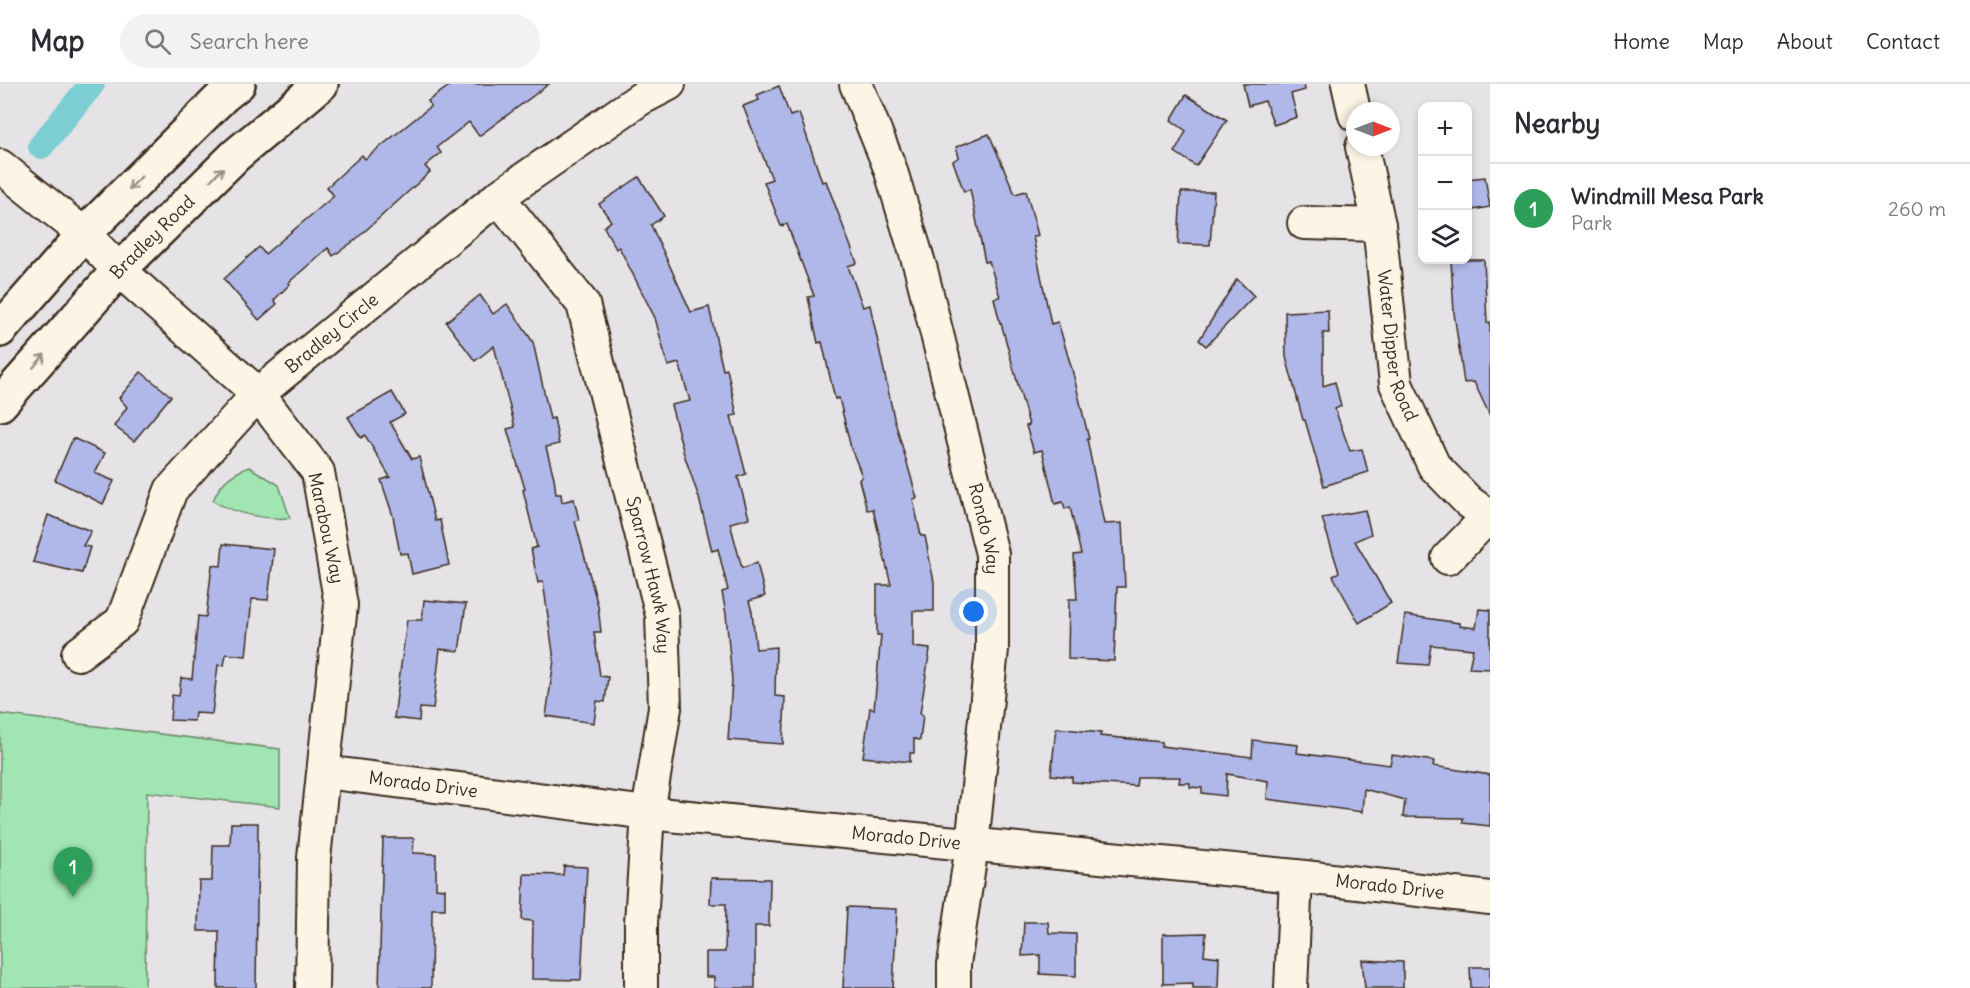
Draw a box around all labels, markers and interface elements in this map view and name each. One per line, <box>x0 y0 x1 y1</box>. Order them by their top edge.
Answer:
search box <box>120 14 540 68</box>
text: Map <box>30 23 84 59</box>
icon: search <box>141 25 174 58</box>
text: Search here <box>189 27 309 55</box>
text: Home <box>1613 28 1670 55</box>
text: Map <box>1703 28 1744 55</box>
text: About <box>1777 28 1833 55</box>
text: Contact <box>1866 28 1940 55</box>
north arrow <box>1346 102 1400 156</box>
map controls <box>1418 102 1472 264</box>
button: + <box>1418 102 1472 156</box>
text: Nearby <box>1514 107 1600 140</box>
button: − <box>1418 156 1472 210</box>
one-way arrow <box>209 167 224 181</box>
one-way arrow <box>128 175 143 190</box>
text: Windmill Mesa Park <box>1571 182 1764 210</box>
street label: Bradley Road <box>104 190 200 284</box>
text: 1 <box>1530 196 1537 221</box>
text: 260 m <box>1888 196 1946 221</box>
button: layers <box>1418 210 1472 264</box>
text: Park <box>1571 210 1612 235</box>
street label: Water Dipper Road <box>1373 269 1424 425</box>
street label: Bradley Circle <box>280 288 383 378</box>
one-way arrow <box>32 354 46 369</box>
street label: Marabou Way <box>303 470 350 586</box>
street label: Rondo Way <box>964 481 1004 575</box>
street label: Sparrow Hawk Way <box>621 494 675 654</box>
your location <box>959 597 988 626</box>
street label: Morado Drive <box>367 766 479 802</box>
street label: Morado Drive <box>851 821 962 854</box>
pin: 1 <box>54 848 92 897</box>
street label: Morado Drive <box>1334 869 1446 904</box>

